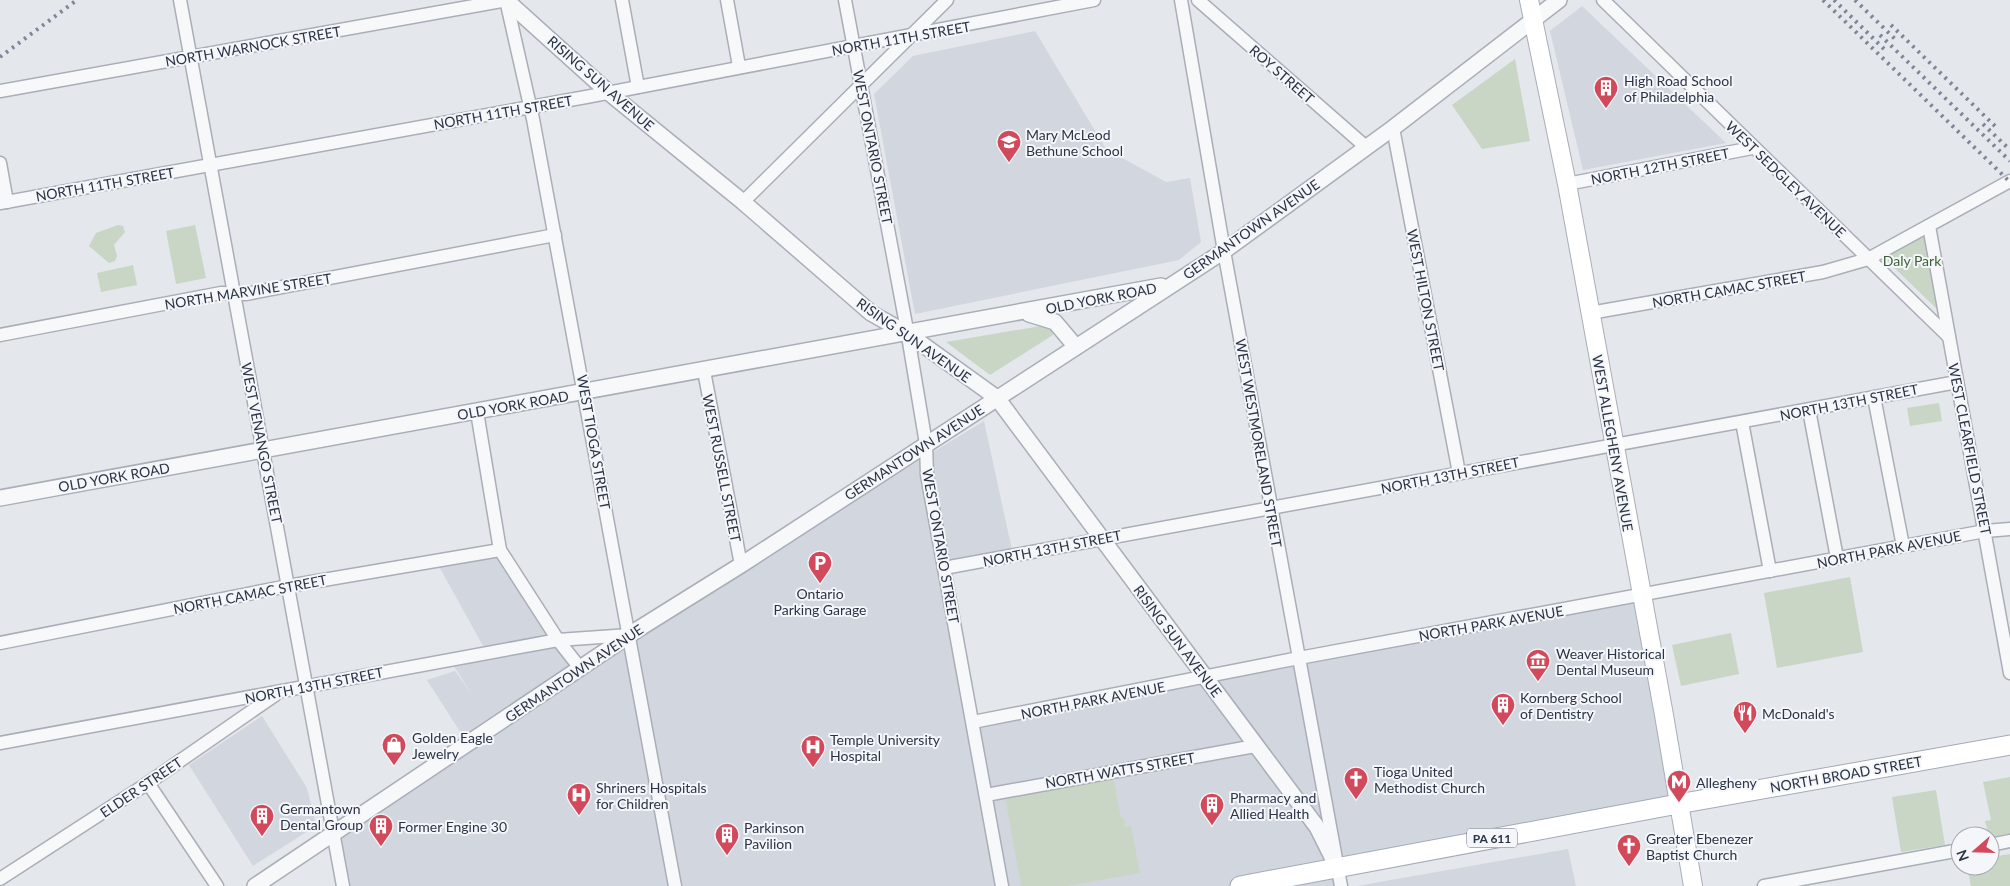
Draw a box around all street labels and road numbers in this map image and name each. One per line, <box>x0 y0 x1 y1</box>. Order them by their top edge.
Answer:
street label: NORTH 11TH STREET <box>830 17 972 59</box>
street label: NORTH WARNOCK STREET <box>164 22 343 70</box>
street label: RISING SUN AVENUE <box>544 32 658 134</box>
street label: ROY STREET <box>1246 41 1318 107</box>
street label: WEST ONTARIO STREET <box>850 68 896 226</box>
street label: NORTH 11TH STREET <box>432 91 574 133</box>
street label: WEST SEDGLEY AVENUE <box>1723 117 1849 241</box>
street label: NORTH 12TH STREET <box>1589 144 1731 188</box>
street label: NORTH 11TH STREET <box>34 163 176 205</box>
street label: GERMANTOWN AVENUE <box>1179 175 1323 283</box>
street label: WEST HILTON STREET <box>1404 227 1448 373</box>
street label: NORTH CAMAC STREET <box>1651 267 1808 311</box>
street label: NORTH MARVINE STREET <box>163 269 333 313</box>
street label: OLD YORK ROAD <box>1044 279 1158 317</box>
street label: RISING SUN AVENUE <box>854 294 974 386</box>
street label: WEST WESTMORELAND STREET <box>1232 337 1286 549</box>
street label: WEST ALLEGHENY AVENUE <box>1589 353 1637 533</box>
street label: WEST VENANGO STREET <box>238 361 286 526</box>
street label: WEST CLEARFIELD STREET <box>1945 362 1995 537</box>
street label: WEST TIOGA STREET <box>574 373 614 511</box>
street label: NORTH 13TH STREET <box>1778 380 1920 424</box>
street label: OLD YORK ROAD <box>456 387 570 423</box>
street label: WEST RUSSELL STREET <box>699 393 745 544</box>
street label: GERMANTOWN AVENUE <box>841 401 987 503</box>
street label: NORTH 13TH STREET <box>1379 453 1521 497</box>
street label: OLD YORK ROAD <box>57 459 171 495</box>
street label: WEST ONTARIO STREET <box>919 467 963 625</box>
street label: NORTH 13TH STREET <box>981 526 1123 570</box>
street label: NORTH PARK AVENUE <box>1815 527 1963 571</box>
street label: NORTH CAMAC STREET <box>172 571 329 617</box>
street label: RISING SUN AVENUE <box>1130 582 1226 700</box>
street label: NORTH PARK AVENUE <box>1417 602 1565 644</box>
street label: GERMANTOWN AVENUE <box>502 620 646 726</box>
street label: NORTH 13TH STREET <box>243 663 385 707</box>
street label: NORTH PARK AVENUE <box>1019 678 1167 722</box>
street label: NORTH WATTS STREET <box>1044 748 1197 792</box>
street label: NORTH BROAD STREET <box>1769 752 1924 796</box>
street label: ELDER STREET <box>97 753 186 821</box>
road number: PA 611 <box>1467 828 1517 848</box>

